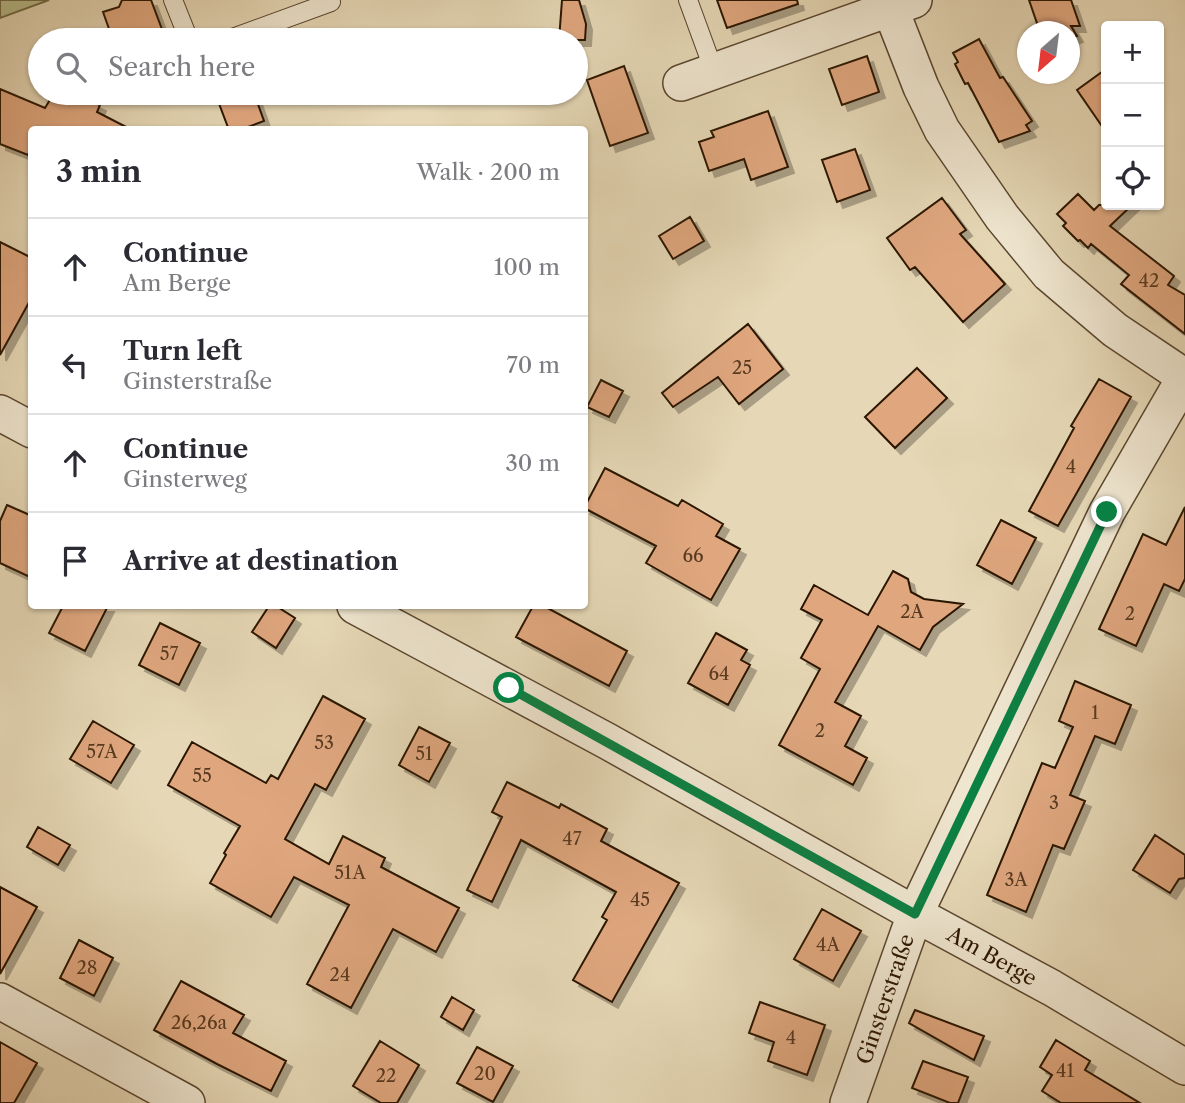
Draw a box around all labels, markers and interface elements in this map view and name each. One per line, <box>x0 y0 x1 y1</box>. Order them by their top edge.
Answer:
north arrow <box>1017 21 1080 84</box>
map controls <box>1101 21 1164 210</box>
button: + <box>1101 21 1164 84</box>
search box <box>28 28 588 105</box>
icon: search <box>52 48 90 86</box>
text: Search here <box>108 51 255 83</box>
button: − <box>1101 84 1164 147</box>
button: locate <box>1101 147 1164 210</box>
text: 3 min <box>56 153 142 190</box>
text: Walk · 200 m <box>416 158 560 186</box>
text: Continue <box>123 237 248 269</box>
icon: ahead <box>56 248 94 286</box>
text: 100 m <box>494 253 560 281</box>
text: Am Berge <box>123 269 231 297</box>
house number: 42 <box>1139 270 1159 292</box>
text: Turn left <box>123 335 242 367</box>
icon: left <box>56 346 94 384</box>
text: 70 m <box>507 351 560 379</box>
house number: 25 <box>732 357 752 379</box>
text: Ginsterstraße <box>123 367 272 395</box>
text: Continue <box>123 433 248 465</box>
icon: ahead <box>56 444 94 482</box>
text: 30 m <box>505 449 560 477</box>
house number: 4 <box>1066 456 1076 478</box>
text: Ginsterweg <box>123 465 247 493</box>
route end <box>1091 496 1122 527</box>
icon: arrive <box>56 542 94 580</box>
text: Arrive at destination <box>123 545 398 577</box>
house number: 66 <box>682 545 704 567</box>
house number: 2A <box>900 601 924 623</box>
house number: 2 <box>1125 603 1135 625</box>
house number: 57 <box>160 643 178 665</box>
house number: 64 <box>709 663 729 685</box>
route start <box>493 672 524 703</box>
house number: 1 <box>1091 702 1099 724</box>
house number: 2 <box>815 720 825 742</box>
house number: 53 <box>314 732 334 754</box>
house number: 57A <box>86 741 118 763</box>
house number: 51 <box>415 743 433 765</box>
house number: 55 <box>192 765 212 787</box>
house number: 3 <box>1049 792 1059 814</box>
house number: 47 <box>562 828 582 850</box>
house number: 51A <box>334 862 366 884</box>
house number: 3A <box>1004 869 1028 891</box>
house number: 45 <box>630 889 650 911</box>
street label: Am Berge <box>942 921 1041 991</box>
street label: Ginsterstraße <box>851 931 919 1067</box>
house number: 4A <box>816 934 841 956</box>
house number: 28 <box>76 957 98 979</box>
house number: 24 <box>330 964 350 986</box>
house number: 26,26a <box>171 1012 227 1034</box>
house number: 4 <box>786 1027 796 1049</box>
house number: 41 <box>1056 1060 1074 1082</box>
house number: 20 <box>474 1063 496 1085</box>
house number: 22 <box>376 1065 396 1087</box>

